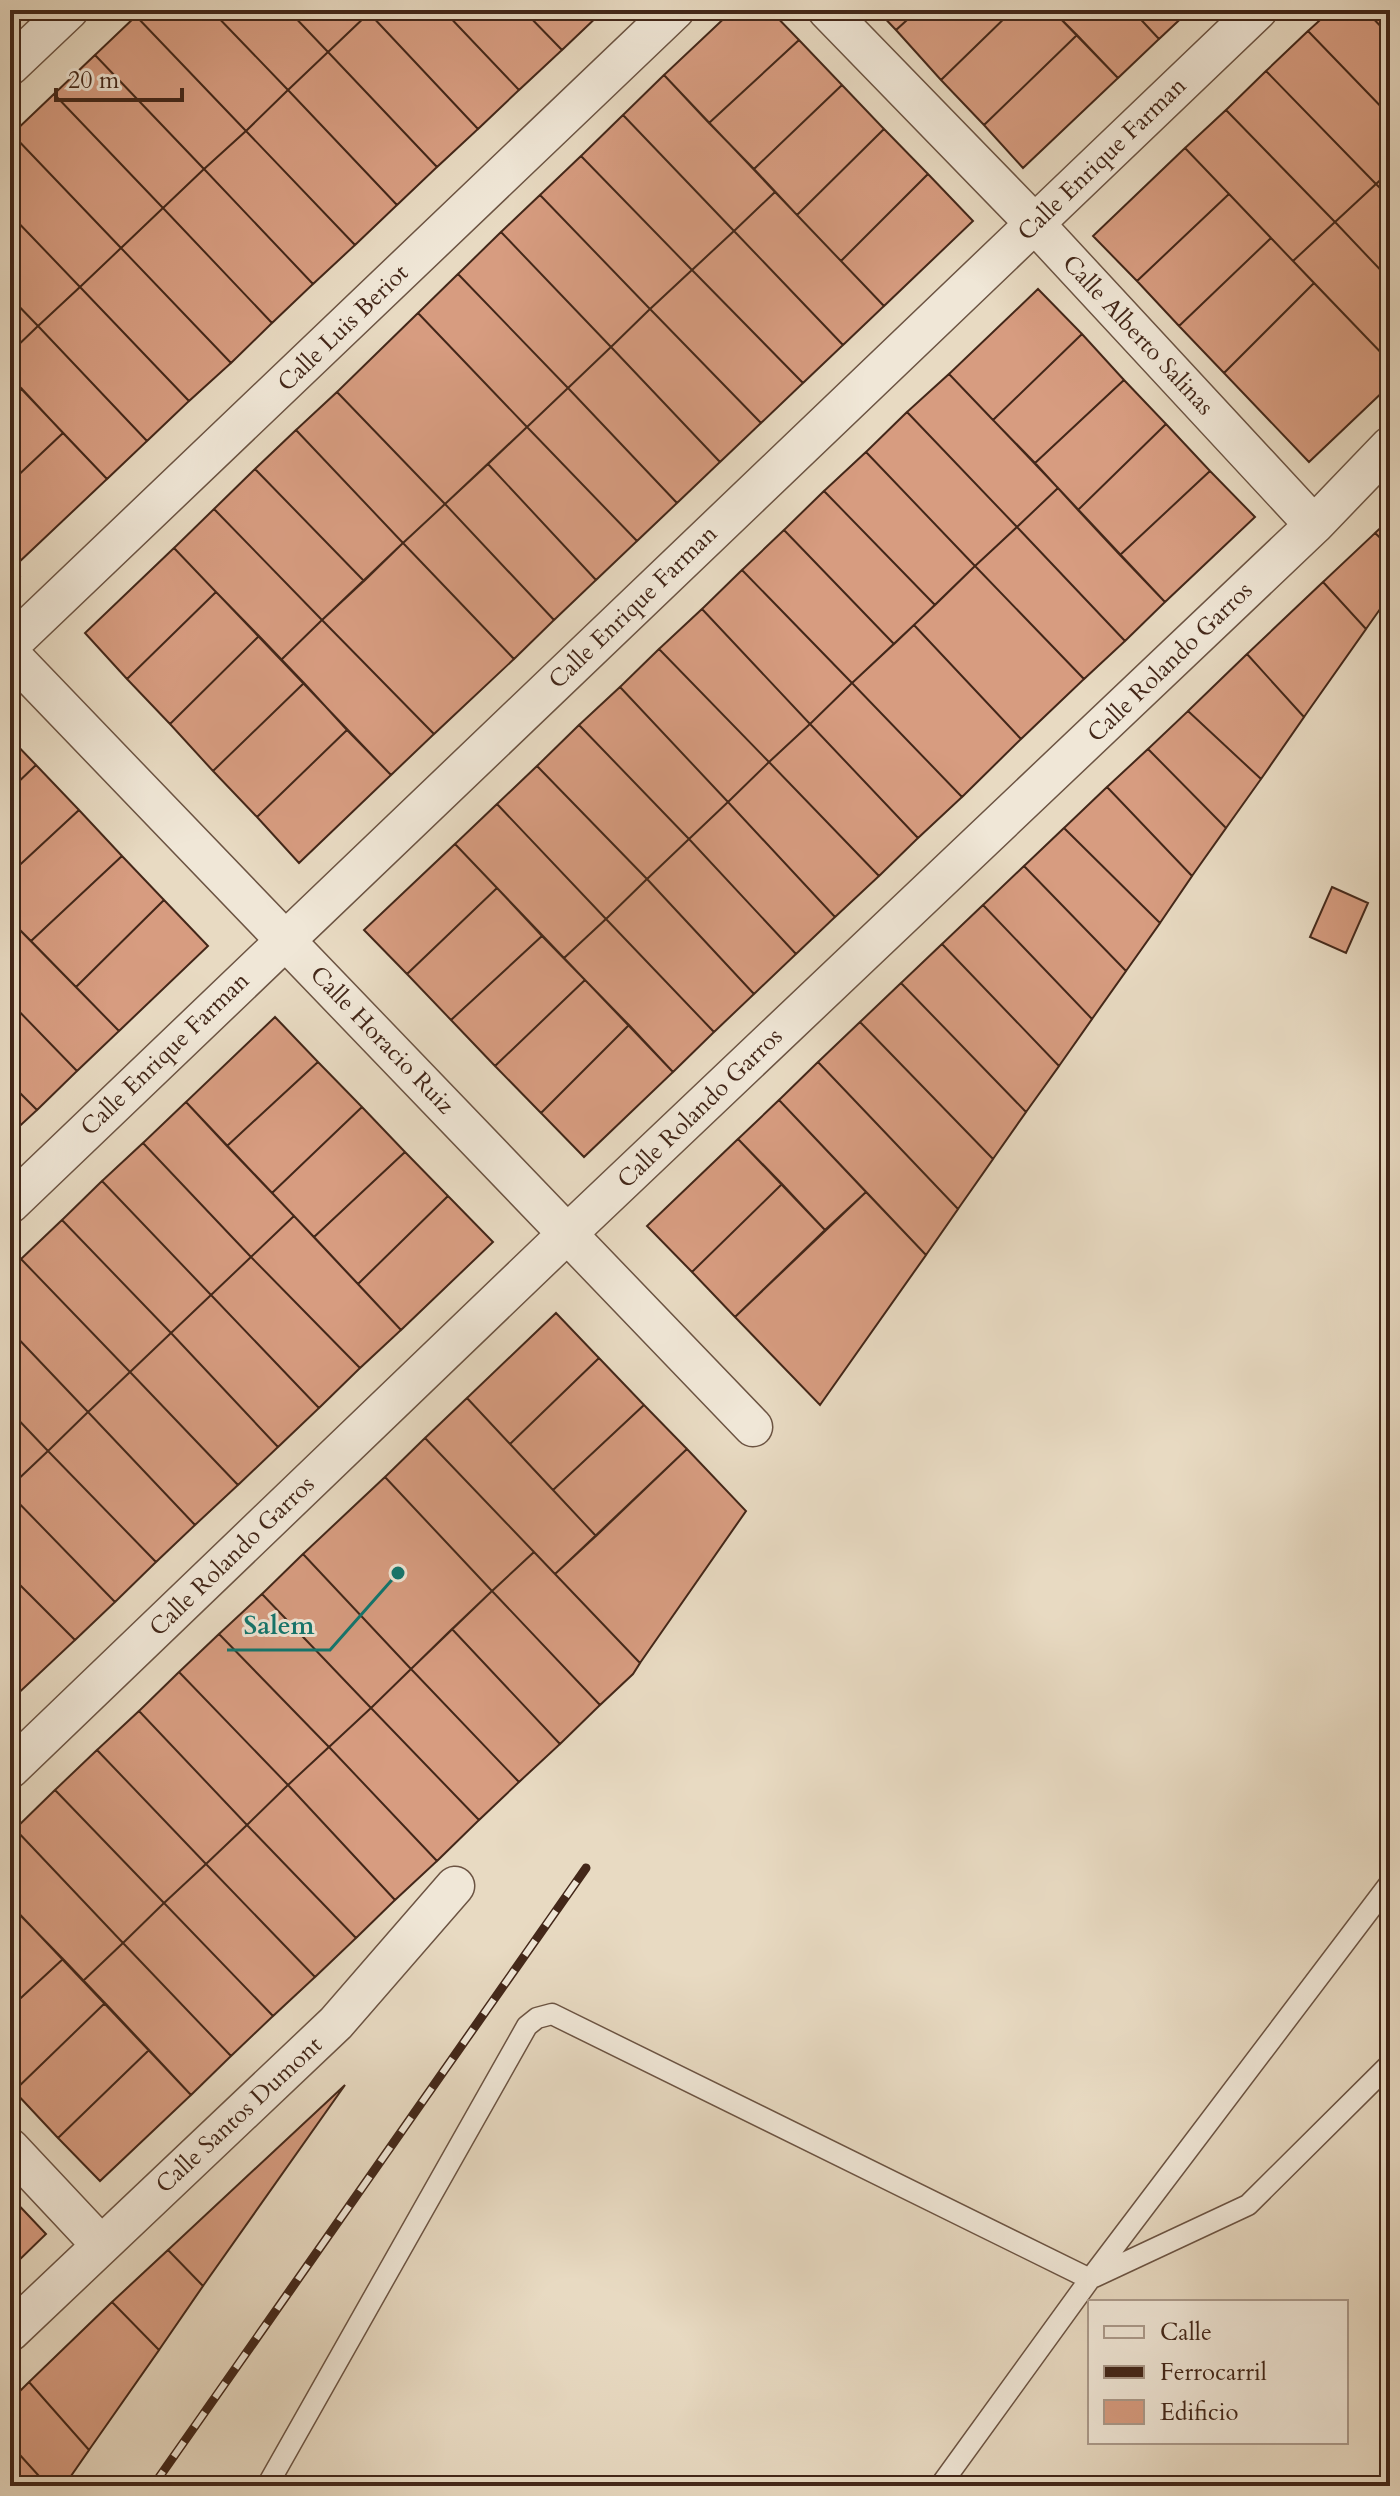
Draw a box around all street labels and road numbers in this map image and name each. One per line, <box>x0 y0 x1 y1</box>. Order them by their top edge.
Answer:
street label: Calle Enrique Farman <box>1010 70 1194 248</box>
street label: Calle Alberto Salinas <box>1055 248 1221 422</box>
street label: Calle Luis Beriot <box>270 257 416 399</box>
street label: Calle Enrique Farman <box>541 518 725 696</box>
street label: Calle Rolando Garros <box>1080 574 1260 750</box>
street label: Calle Horacio Ruiz <box>302 958 462 1122</box>
street label: Calle Enrique Farman <box>73 965 257 1143</box>
street label: Calle Rolando Garros <box>610 1020 790 1196</box>
street label: Calle Rolando Garros <box>142 1468 322 1644</box>
street label: Calle Santos Dumont <box>149 2029 330 2201</box>

